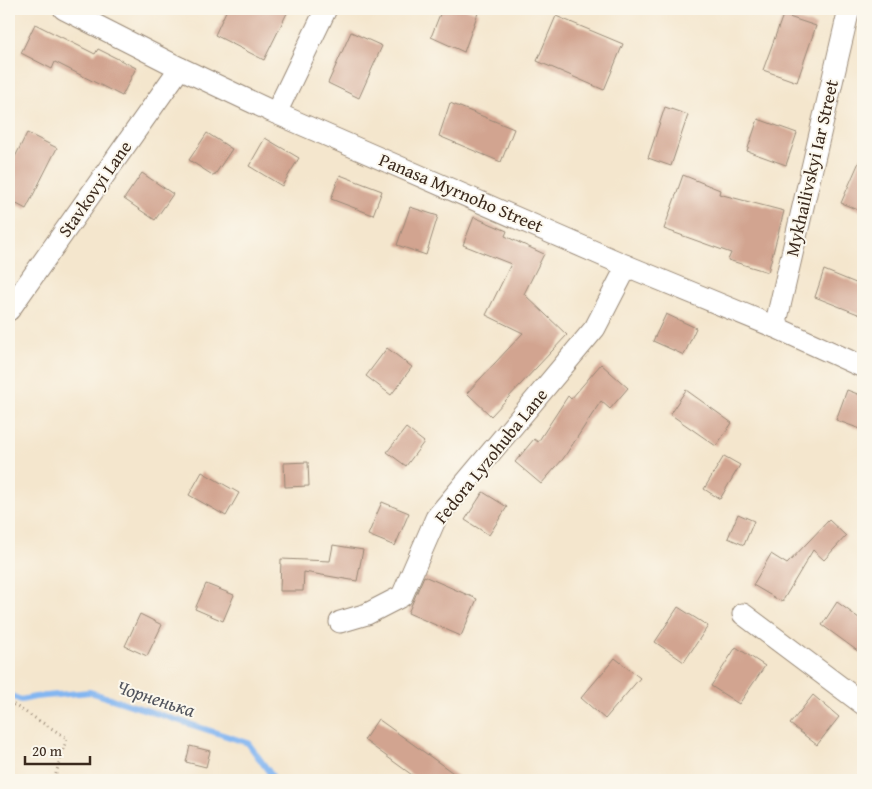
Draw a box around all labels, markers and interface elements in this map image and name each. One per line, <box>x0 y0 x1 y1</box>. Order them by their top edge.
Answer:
street label: Mykhailivskyi Iar Street <box>778 76 845 259</box>
street label: Stavkovyi Lane <box>51 135 138 243</box>
street label: Panasa Myrnoho Street <box>375 146 548 240</box>
street label: Fedora Lyzohuba Lane <box>427 382 554 529</box>
water label: Чорненька <box>113 672 199 724</box>
scale bar <box>25 734 90 766</box>
text: 20 m <box>32 740 63 761</box>

